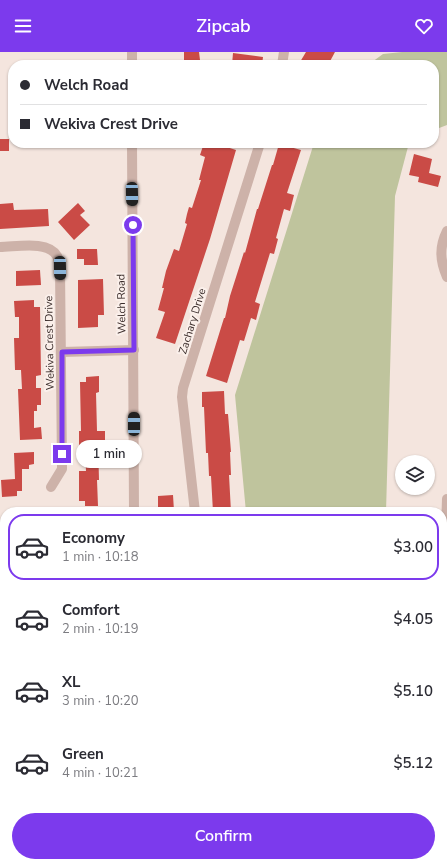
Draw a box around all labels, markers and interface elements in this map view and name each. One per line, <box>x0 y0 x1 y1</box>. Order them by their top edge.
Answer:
text: Zipcab <box>196 14 251 38</box>
icon: menu <box>12 15 34 37</box>
icon: heart <box>413 15 435 37</box>
text: Welch Road <box>44 75 128 95</box>
text: Wekiva Crest Drive <box>44 114 178 134</box>
car <box>126 182 138 206</box>
route start <box>124 216 142 234</box>
car <box>54 256 66 280</box>
street label: Welch Road <box>113 274 130 334</box>
street label: Zachary Drive <box>175 286 210 356</box>
street label: Wekiva Crest Drive <box>41 295 58 390</box>
car <box>128 412 140 436</box>
callout: 1 min <box>76 440 142 468</box>
route end <box>53 445 71 463</box>
text: 1 min <box>92 445 126 463</box>
map controls <box>395 455 435 495</box>
button: layers <box>395 455 435 495</box>
text: Economy <box>62 528 125 548</box>
icon: car <box>14 529 50 565</box>
text: $3.00 <box>393 537 433 557</box>
text: 1 min · 10:18 <box>62 548 138 566</box>
text: Comfort <box>62 600 119 620</box>
icon: car <box>14 601 50 637</box>
text: $4.05 <box>393 609 433 629</box>
text: 2 min · 10:19 <box>62 620 138 638</box>
text: XL <box>62 672 81 692</box>
icon: car <box>14 673 50 709</box>
text: $5.10 <box>393 681 433 701</box>
text: 3 min · 10:20 <box>62 692 138 710</box>
text: Green <box>62 744 104 764</box>
icon: car <box>14 745 50 781</box>
text: $5.12 <box>393 753 433 773</box>
text: 4 min · 10:21 <box>62 764 138 782</box>
button: Confirm <box>12 813 435 859</box>

